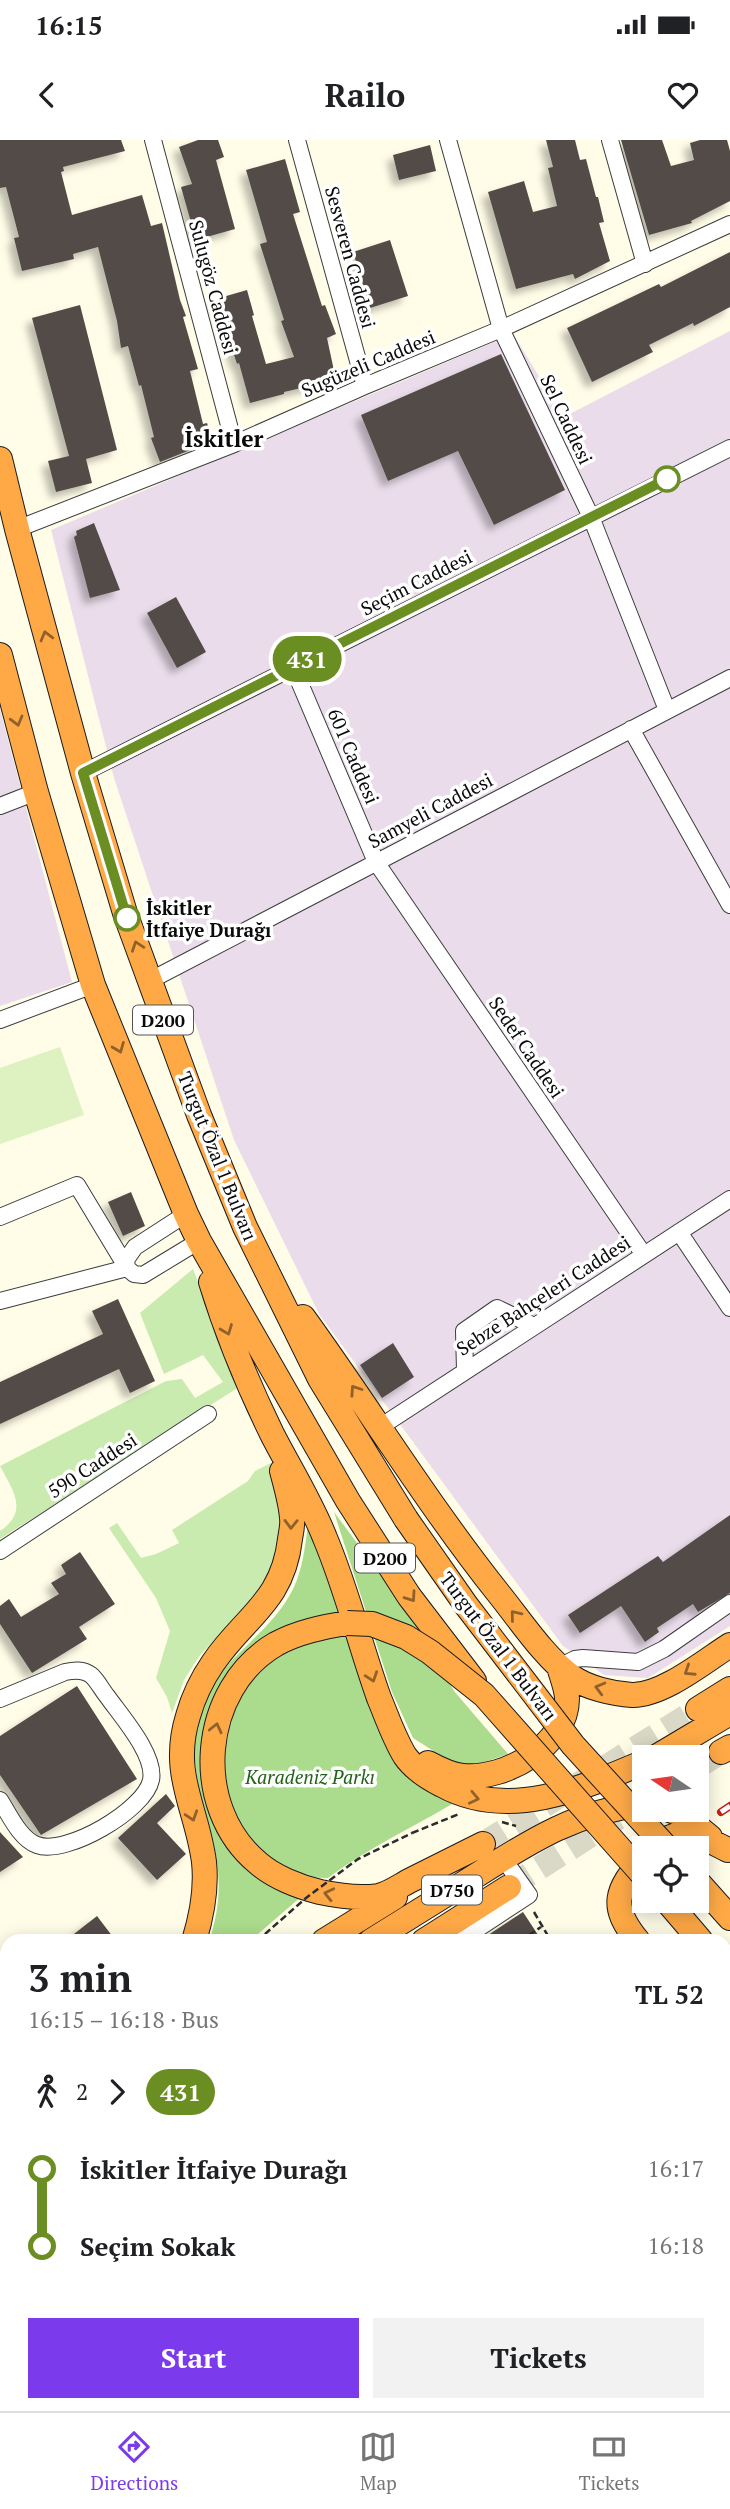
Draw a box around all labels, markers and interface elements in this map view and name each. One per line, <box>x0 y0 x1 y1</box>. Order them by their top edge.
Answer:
text: 16:15 <box>35 8 103 42</box>
text: Railo <box>325 74 405 116</box>
icon: back <box>28 76 66 114</box>
icon: heart <box>664 76 702 114</box>
street label: Sesveren Caddesi <box>320 183 382 331</box>
street label: Sulugöz Caddesi <box>184 217 244 357</box>
street label: Sugüzeli Caddesi <box>297 324 439 402</box>
street label: Sel Caddesi <box>535 370 599 468</box>
district label: İskitler <box>184 423 264 454</box>
unlabelled marker <box>654 466 680 492</box>
street label: Seçim Caddesi <box>356 543 476 621</box>
one-way arrow <box>40 631 54 643</box>
line badge: 431 <box>267 636 347 682</box>
text: 431 <box>287 643 327 675</box>
street label: 601 Caddesi <box>323 704 385 808</box>
one-way arrow <box>9 715 24 727</box>
street label: Samyeli Caddesi <box>363 767 497 853</box>
place label: İskitler İtfaiye Durağı <box>146 895 271 942</box>
marker: İskitler İtfaiye Durağı <box>114 905 140 931</box>
one-way arrow <box>131 940 145 952</box>
street label: Sedef Caddesi <box>484 991 570 1103</box>
road number: D200 <box>133 1006 193 1034</box>
one-way arrow <box>110 1042 124 1054</box>
street label: Turgut Özal 1 Bulvarı <box>173 1068 263 1244</box>
street label: Sebze Bahçeleri Caddesi <box>451 1229 635 1361</box>
one-way arrow <box>218 1323 232 1335</box>
one-way arrow <box>351 1385 363 1398</box>
street label: 590 Caddesi <box>43 1427 141 1503</box>
one-way arrow <box>283 1519 299 1529</box>
road number: D200 <box>355 1544 415 1573</box>
street label: Turgut Özal 1 Bulvarı <box>435 1567 563 1725</box>
one-way arrow <box>403 1589 415 1602</box>
one-way arrow <box>511 1610 524 1622</box>
one-way arrow <box>683 1663 696 1676</box>
one-way arrow <box>364 1670 378 1682</box>
one-way arrow <box>594 1682 606 1696</box>
one-way arrow <box>208 1722 223 1734</box>
north arrow <box>632 1745 709 1822</box>
map controls <box>632 1745 709 1913</box>
park label: Karadeniz Parkı <box>244 1764 375 1789</box>
one-way arrow <box>468 1789 480 1804</box>
one-way arrow <box>184 1809 198 1821</box>
button: locate <box>632 1836 709 1913</box>
road number: D750 <box>422 1876 482 1904</box>
one-way arrow <box>323 1887 335 1902</box>
text: 3 min <box>28 1953 132 2003</box>
text: TL 52 <box>635 1977 704 2011</box>
text: 16:15 – 16:18 · Bus <box>28 2004 219 2035</box>
icon: walk <box>28 2073 66 2111</box>
icon: forward <box>98 2073 136 2111</box>
text: 2 <box>76 2076 88 2107</box>
text: 431 <box>160 2076 201 2108</box>
text: İskitler İtfaiye Durağı <box>80 2152 348 2186</box>
text: 16:17 <box>647 2153 704 2184</box>
text: Seçim Sokak <box>80 2229 235 2263</box>
text: 16:18 <box>647 2230 704 2261</box>
button: Start <box>28 2318 359 2398</box>
button: Tickets <box>373 2318 704 2398</box>
tab: Directions <box>91 2428 178 2495</box>
tab: Map <box>359 2428 397 2495</box>
tab: Tickets <box>579 2428 639 2495</box>

